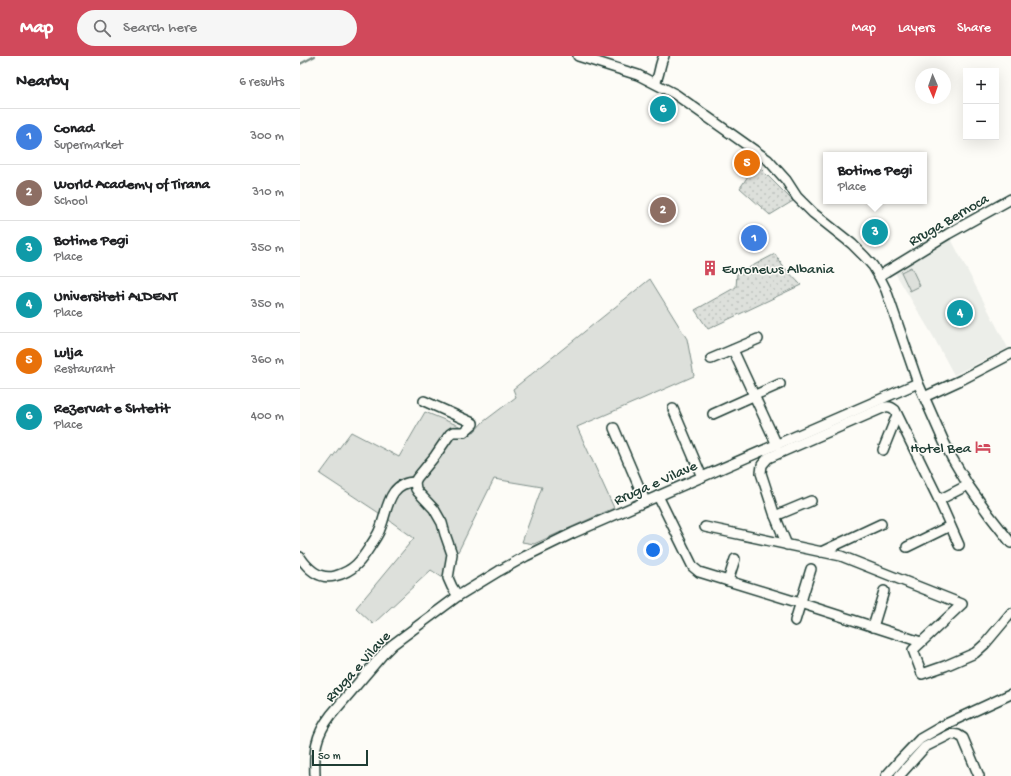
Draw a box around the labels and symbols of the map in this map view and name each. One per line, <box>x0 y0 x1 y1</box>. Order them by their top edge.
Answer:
north arrow <box>915 68 951 104</box>
pin: 6 <box>650 94 676 124</box>
pin: 5 <box>734 148 760 178</box>
street label: Rruga Bernoca <box>906 190 993 251</box>
pin: 2 <box>650 195 676 225</box>
pin: 3 <box>862 217 888 247</box>
pin: 1 <box>741 223 767 253</box>
building icon: Euronews Albania <box>701 259 719 277</box>
place label: Euronews Albania <box>722 261 835 279</box>
pin: 4 <box>947 298 973 328</box>
hotel icon: Hotel Bea <box>974 438 992 456</box>
place label: Hotel Bea <box>910 440 972 458</box>
street label: Rruga e Vilave <box>611 457 701 510</box>
your location <box>643 540 663 560</box>
street label: Rruga e Vilave <box>322 628 395 707</box>
scale bar <box>312 748 368 767</box>

